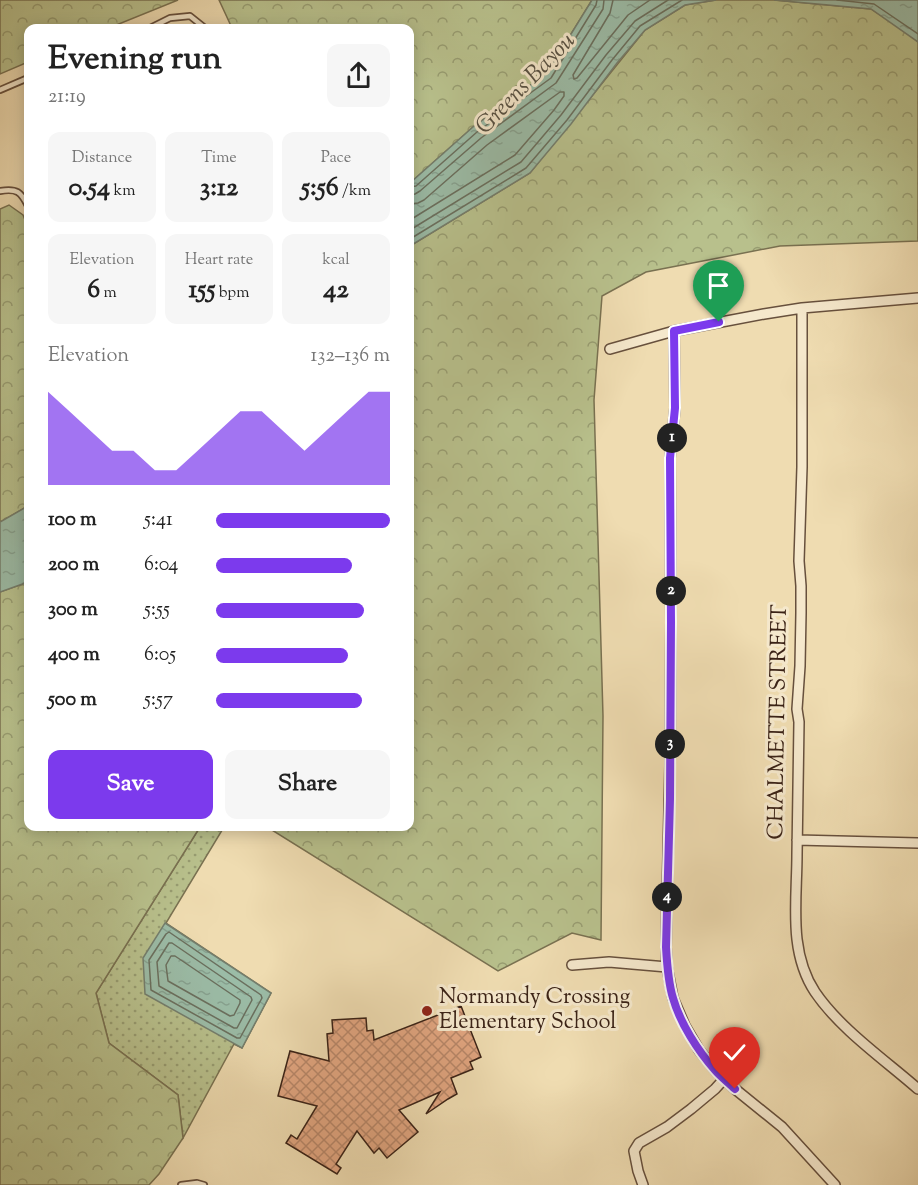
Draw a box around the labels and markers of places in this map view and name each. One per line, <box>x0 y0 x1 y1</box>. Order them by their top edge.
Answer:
pin <box>693 260 744 322</box>
pin: 1 <box>657 423 687 453</box>
pin: 2 <box>656 576 686 606</box>
pin: 3 <box>655 729 685 759</box>
pin: 4 <box>652 882 682 912</box>
place label: Normandy Crossing Elementary School <box>439 982 631 1039</box>
marker: Normandy Crossing Elementary School <box>420 1004 434 1018</box>
pin <box>709 1027 760 1089</box>

